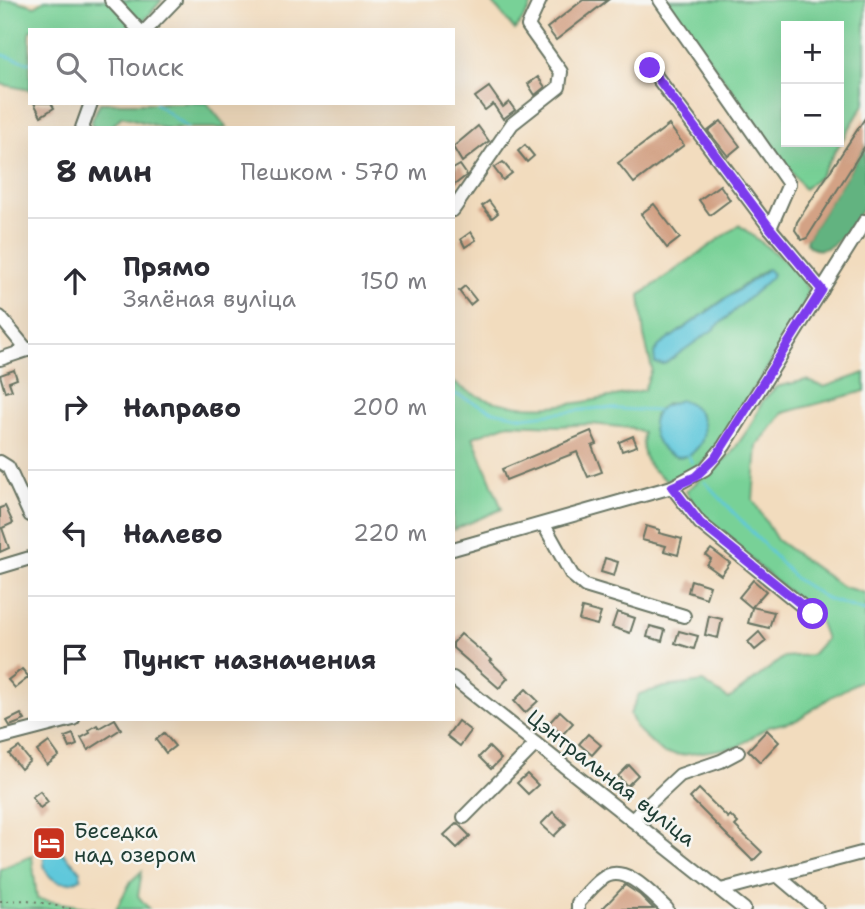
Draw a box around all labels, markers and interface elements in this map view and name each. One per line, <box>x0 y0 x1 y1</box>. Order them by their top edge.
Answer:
map controls <box>781 21 844 147</box>
button: + <box>781 21 844 84</box>
search box <box>28 28 455 105</box>
icon: search <box>52 48 90 86</box>
text: Поиск <box>108 49 184 84</box>
route end <box>634 52 665 83</box>
button: − <box>781 84 844 147</box>
text: 8 мин <box>56 151 152 192</box>
text: Пешком · 570 m <box>241 157 427 187</box>
text: Прямо <box>123 249 211 284</box>
icon: ahead <box>56 262 94 300</box>
text: 150 m <box>360 266 427 296</box>
text: Зялёная вуліца <box>123 284 296 314</box>
icon: right <box>56 388 94 426</box>
text: Направо <box>123 390 241 425</box>
text: 200 m <box>352 392 427 422</box>
icon: left <box>56 514 94 552</box>
text: Налево <box>123 516 223 551</box>
text: 220 m <box>353 518 427 548</box>
route start <box>797 598 828 629</box>
icon: arrive <box>56 640 94 678</box>
text: Пункт назначения <box>123 642 376 677</box>
street label: Цэнтральная вуліца <box>521 703 701 853</box>
place label: Беседка над озером <box>74 817 196 869</box>
hotel icon: Беседка над озером <box>30 824 68 862</box>

